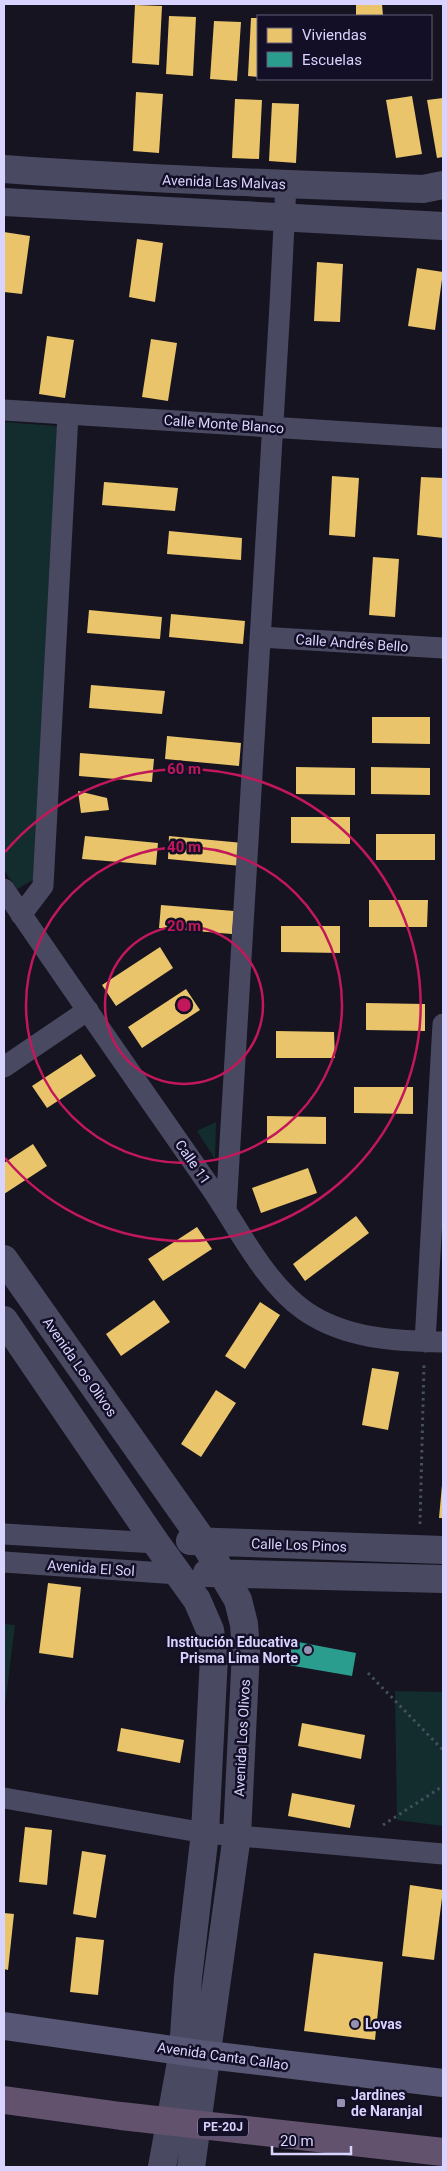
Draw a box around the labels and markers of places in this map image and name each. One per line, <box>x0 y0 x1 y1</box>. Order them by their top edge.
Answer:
centre of rings <box>175 996 193 1014</box>
place label: Institución Educativa Prisma Lima Norte <box>166 1634 299 1666</box>
marker: Institución Educativa Prisma Lima Norte <box>302 1644 314 1656</box>
place label: Lovas <box>365 2016 402 2032</box>
marker: Lovas <box>349 2018 361 2030</box>
place label: Jardines de Naranjal <box>351 2087 422 2119</box>
marker: Jardines de Naranjal <box>335 2097 347 2109</box>

